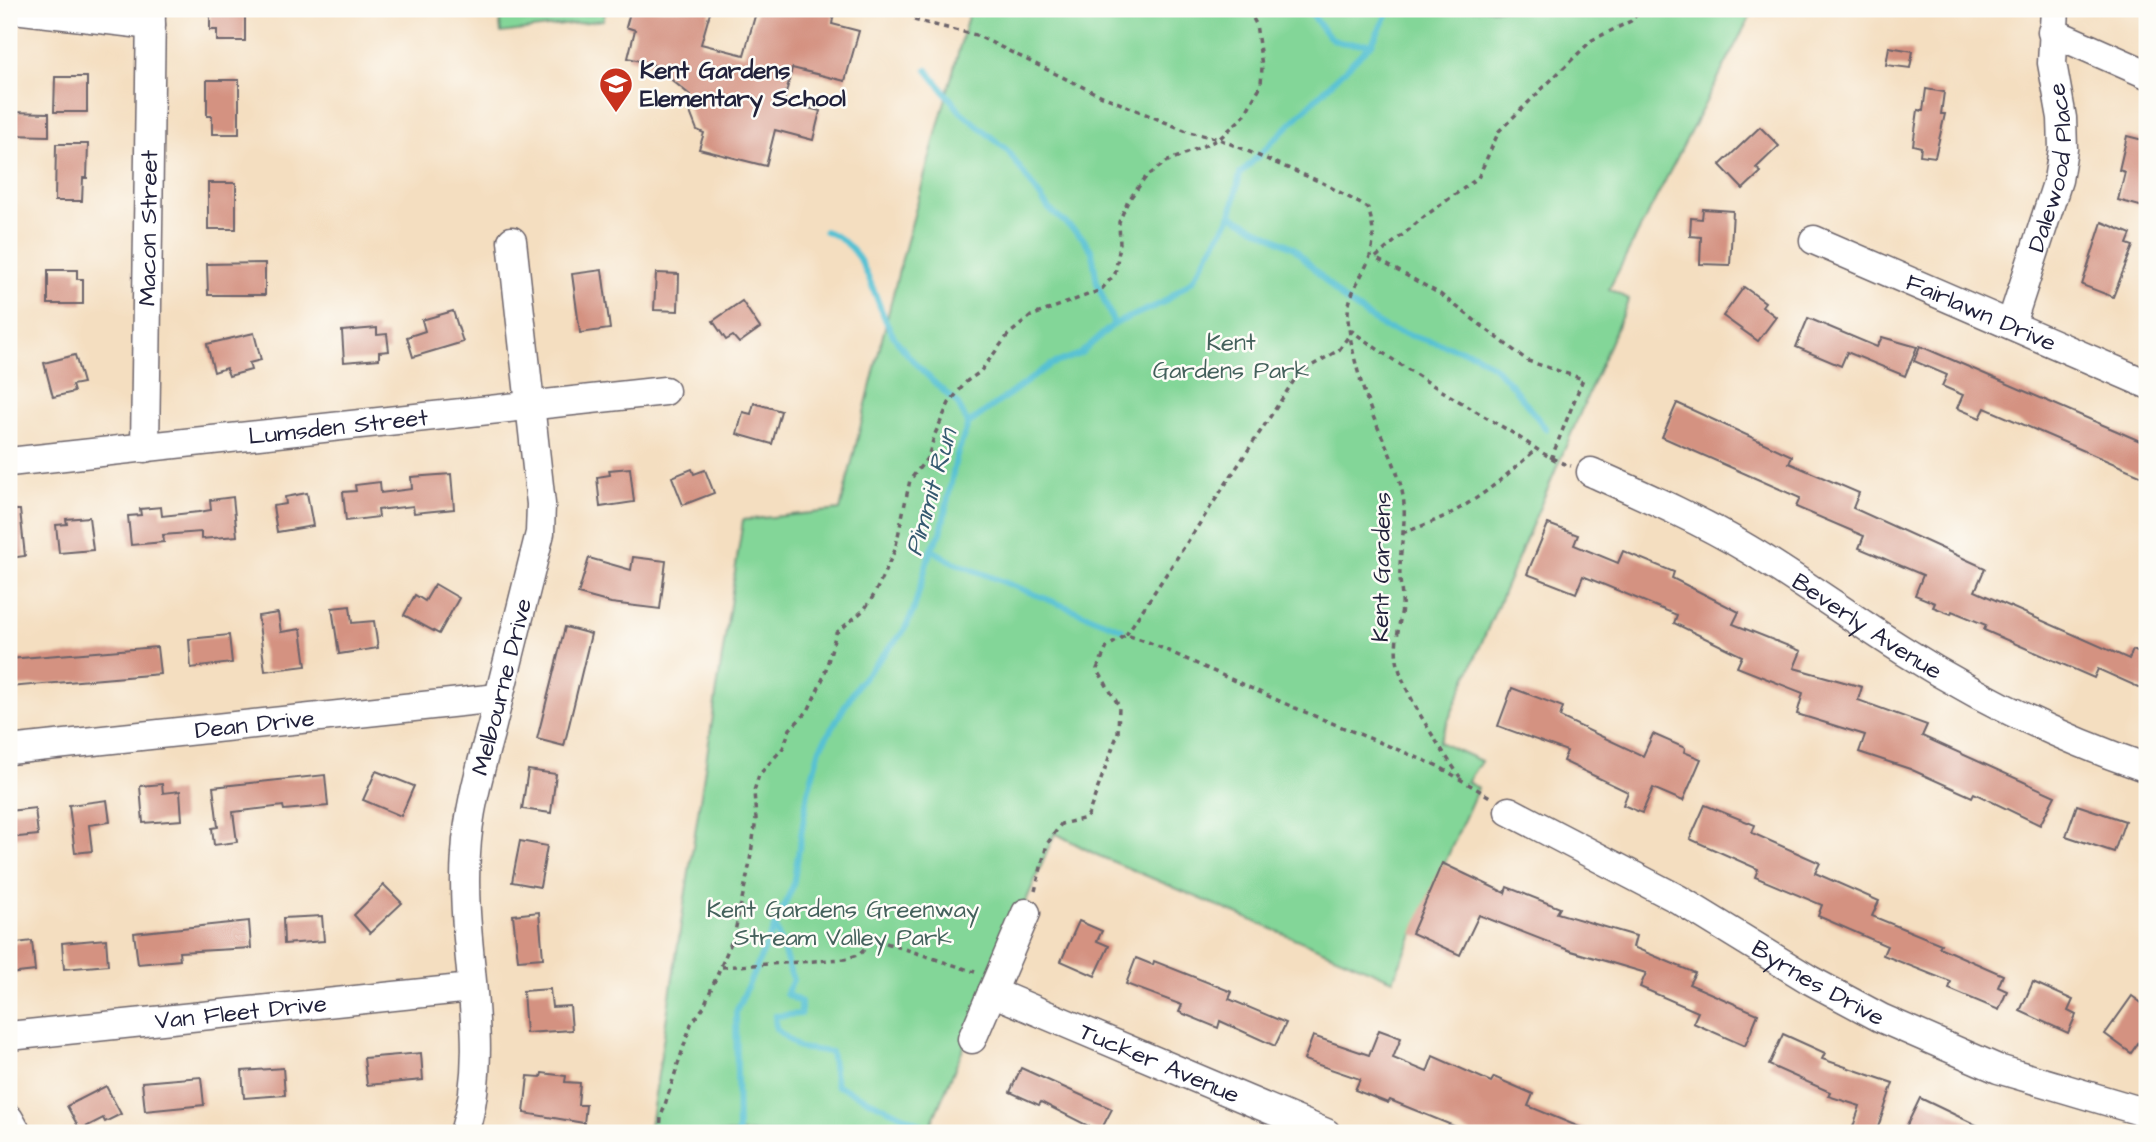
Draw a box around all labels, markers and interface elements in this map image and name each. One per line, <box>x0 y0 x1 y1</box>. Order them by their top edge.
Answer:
place label: Kent Gardens Elementary School <box>640 54 846 118</box>
school or university icon: Kent Gardens Elementary School <box>597 65 635 114</box>
street label: Dalewood Place <box>2020 80 2081 257</box>
street label: Macon Street <box>131 149 167 306</box>
street label: Fairlawn Drive <box>1900 266 2061 361</box>
park label: Kent Gardens Park <box>1153 326 1310 388</box>
street label: Lumsden Street <box>247 401 430 454</box>
water label: Pimmit Run <box>896 423 967 560</box>
street label: Kent Gardens <box>1364 492 1400 642</box>
street label: Beverly Avenue <box>1785 565 1948 688</box>
street label: Melbourne Drive <box>463 595 541 779</box>
street label: Dean Drive <box>193 702 316 748</box>
park label: Kent Gardens Greenway Stream Valley Park <box>707 893 979 956</box>
street label: Byrnes Drive <box>1745 932 1890 1035</box>
street label: Van Fleet Drive <box>153 987 328 1039</box>
street label: Tucker Avenue <box>1074 1015 1245 1113</box>

